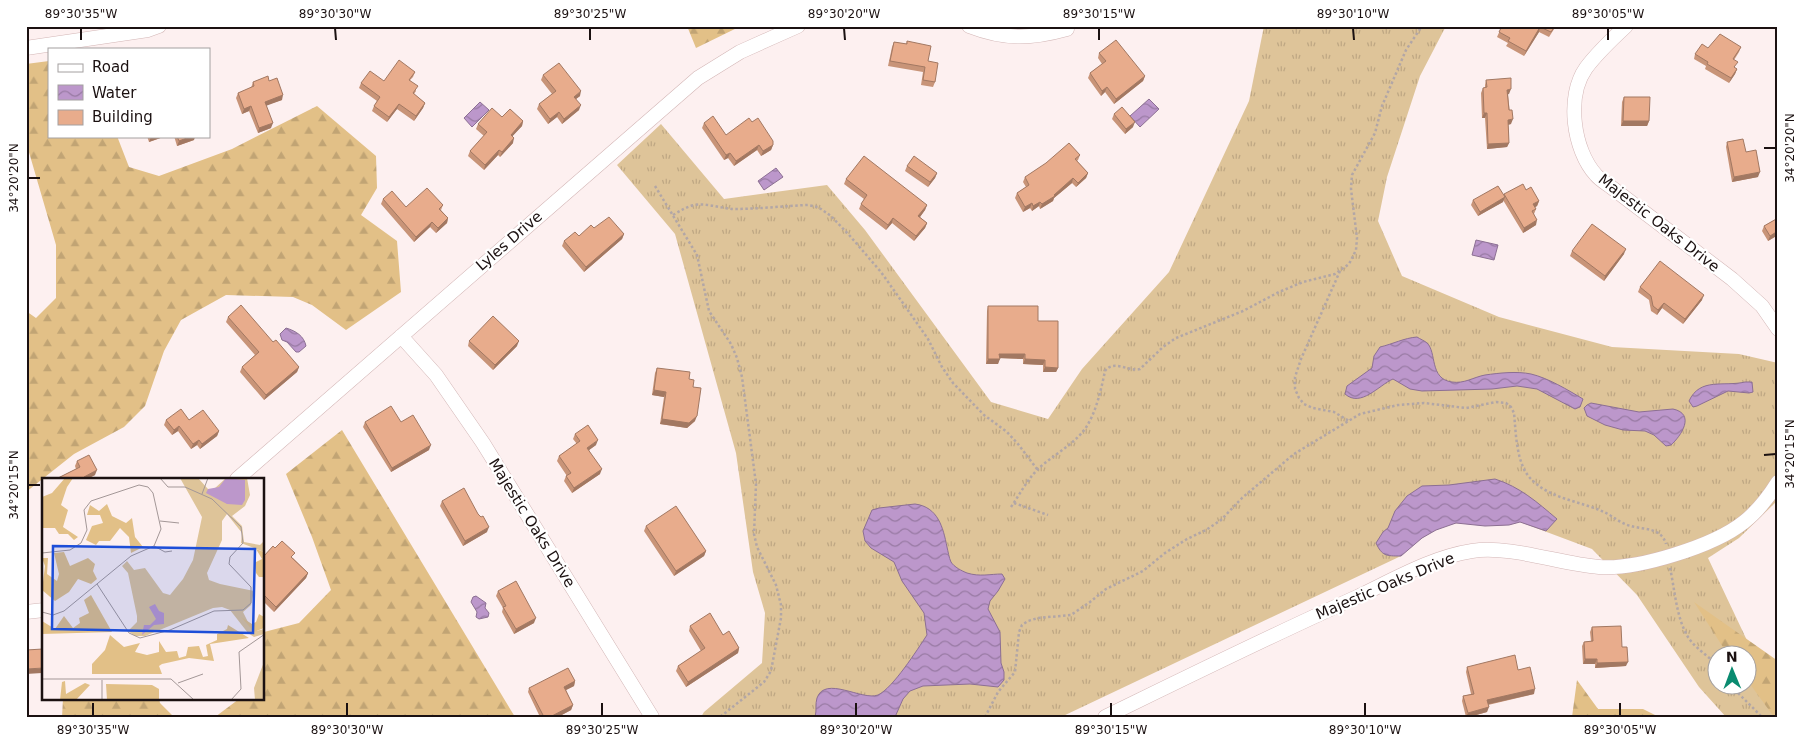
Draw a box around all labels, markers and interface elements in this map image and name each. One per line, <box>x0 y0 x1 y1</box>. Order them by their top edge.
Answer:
text: 89°30'35"W <box>45 7 117 21</box>
text: 89°30'30"W <box>299 7 371 21</box>
text: 89°30'25"W <box>554 7 626 21</box>
text: 89°30'20"W <box>808 7 880 21</box>
text: 89°30'15"W <box>1063 7 1135 21</box>
text: 89°30'10"W <box>1317 7 1389 21</box>
text: 89°30'05"W <box>1572 7 1644 21</box>
legend <box>48 48 210 138</box>
text: Road <box>92 58 130 76</box>
text: Water <box>92 84 137 102</box>
text: Building <box>92 108 153 126</box>
text: 34°20'20"N <box>1783 113 1797 183</box>
text: 34°20'20"N <box>7 143 21 213</box>
street label: Majestic Oaks Drive <box>1595 170 1723 276</box>
street label: Lyles Drive <box>472 207 546 275</box>
text: 34°20'15"N <box>1783 419 1797 489</box>
text: 34°20'15"N <box>7 450 21 520</box>
street label: Majestic Oaks Drive <box>485 455 579 591</box>
inset map <box>42 478 265 700</box>
street label: Majestic Oaks Drive <box>1313 549 1457 623</box>
north arrow <box>1706 646 1756 696</box>
text: N <box>1726 649 1738 665</box>
text: 89°30'35"W <box>57 723 129 737</box>
text: 89°30'30"W <box>311 723 383 737</box>
text: 89°30'25"W <box>566 723 638 737</box>
text: 89°30'20"W <box>820 723 892 737</box>
text: 89°30'15"W <box>1075 723 1147 737</box>
text: 89°30'10"W <box>1329 723 1401 737</box>
text: 89°30'05"W <box>1584 723 1656 737</box>

